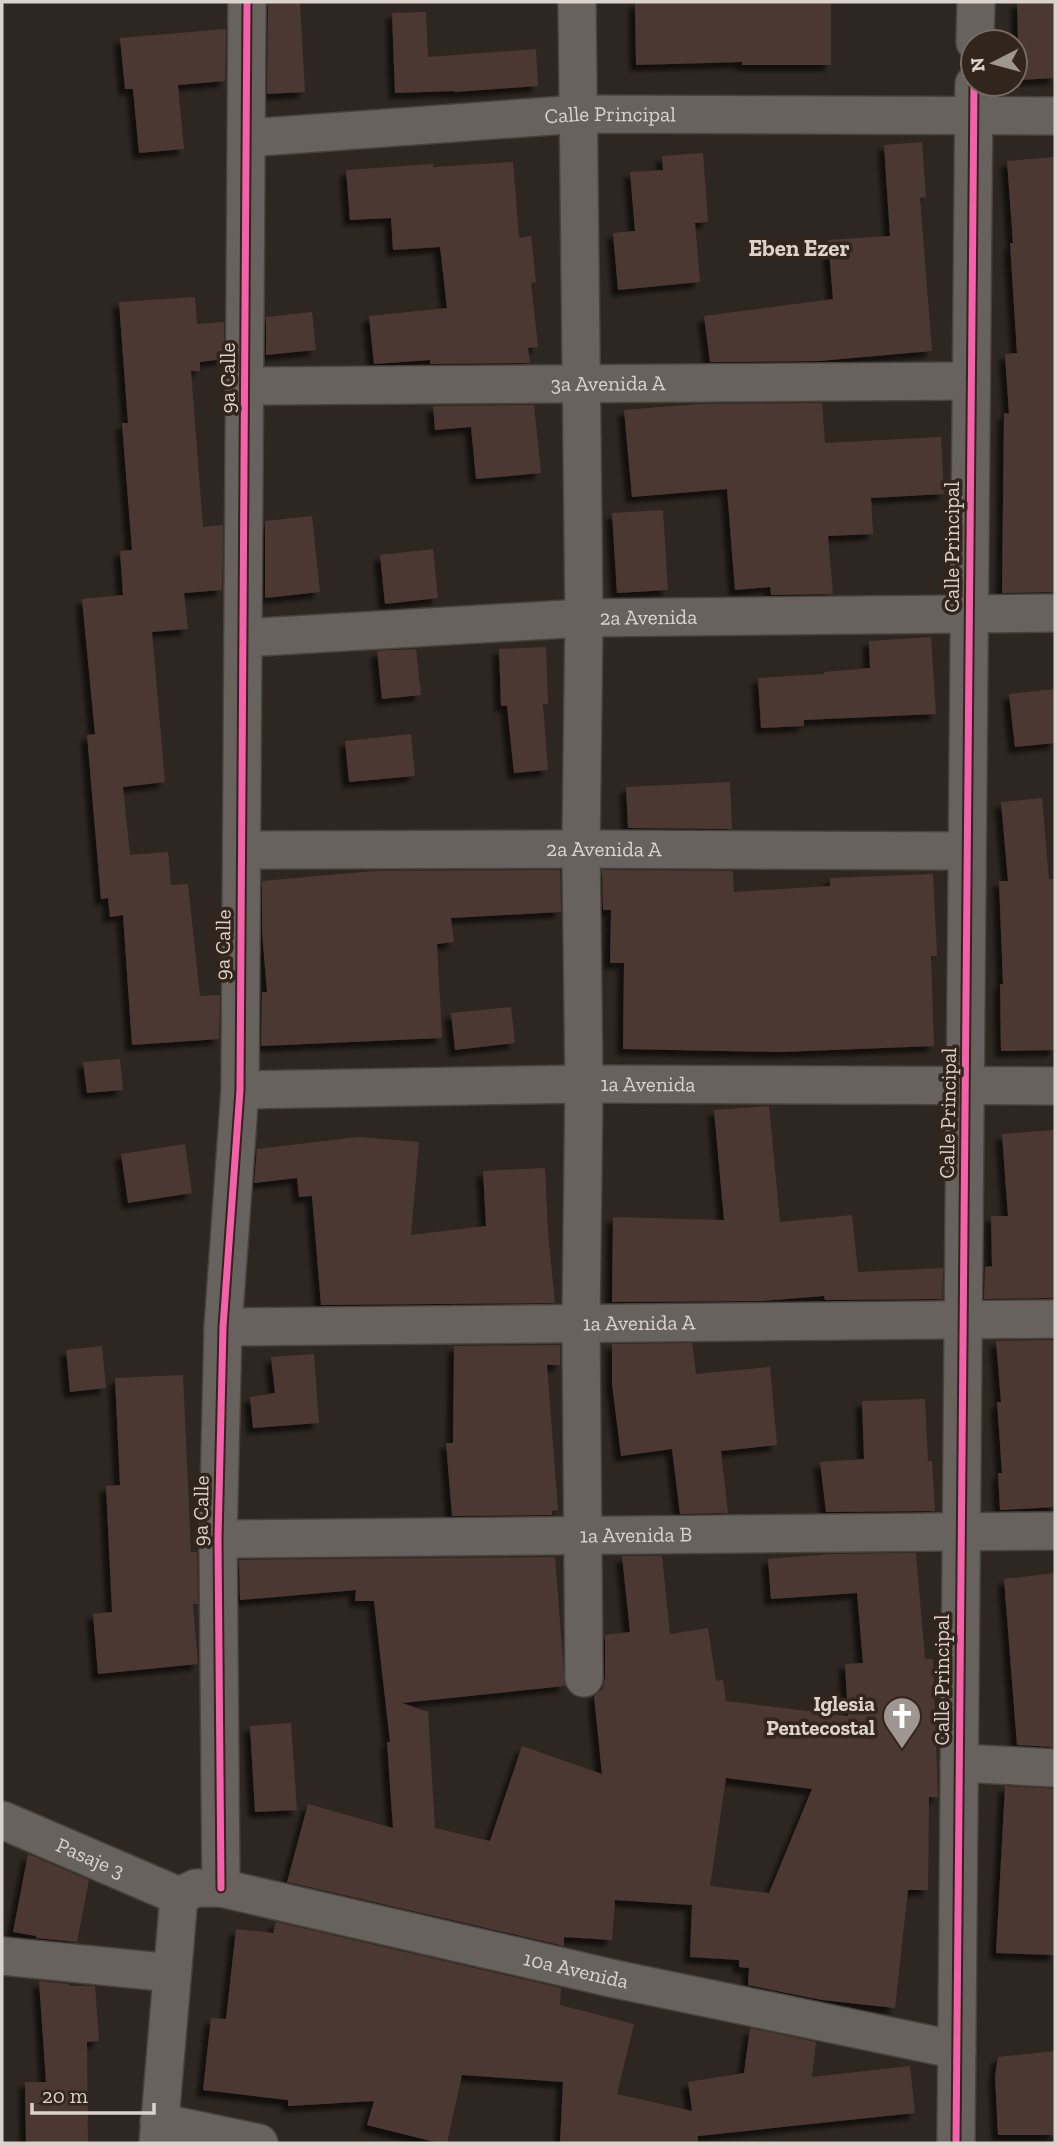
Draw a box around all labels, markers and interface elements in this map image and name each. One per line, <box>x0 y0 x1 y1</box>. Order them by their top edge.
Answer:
north arrow <box>959 28 1029 98</box>
text: N <box>965 56 990 73</box>
street label: Calle Principal <box>544 101 676 128</box>
district label: Eben Ezer <box>748 234 850 262</box>
street label: 9a Calle <box>215 342 240 413</box>
street label: 3a Avenida A <box>550 370 666 396</box>
street label: Calle Principal <box>939 481 964 613</box>
street label: 2a Avenida <box>599 604 697 630</box>
street label: 2a Avenida A <box>546 836 662 861</box>
street label: 9a Calle <box>209 909 236 981</box>
street label: Calle Principal <box>934 1047 961 1179</box>
street label: 1a Avenida <box>600 1071 695 1096</box>
street label: 1a Avenida A <box>583 1309 696 1336</box>
street label: 9a Calle <box>187 1475 214 1547</box>
street label: 1a Avenida B <box>580 1521 692 1548</box>
street label: Calle Principal <box>929 1614 954 1746</box>
place label: Iglesia Pentecostal <box>766 1691 875 1740</box>
church icon: Iglesia Pentecostal <box>881 1695 923 1750</box>
street label: Pasaje 3 <box>53 1832 128 1883</box>
street label: 10a Avenida <box>521 1945 631 1993</box>
scale bar <box>32 2072 154 2116</box>
text: 20 m <box>42 2083 88 2108</box>

